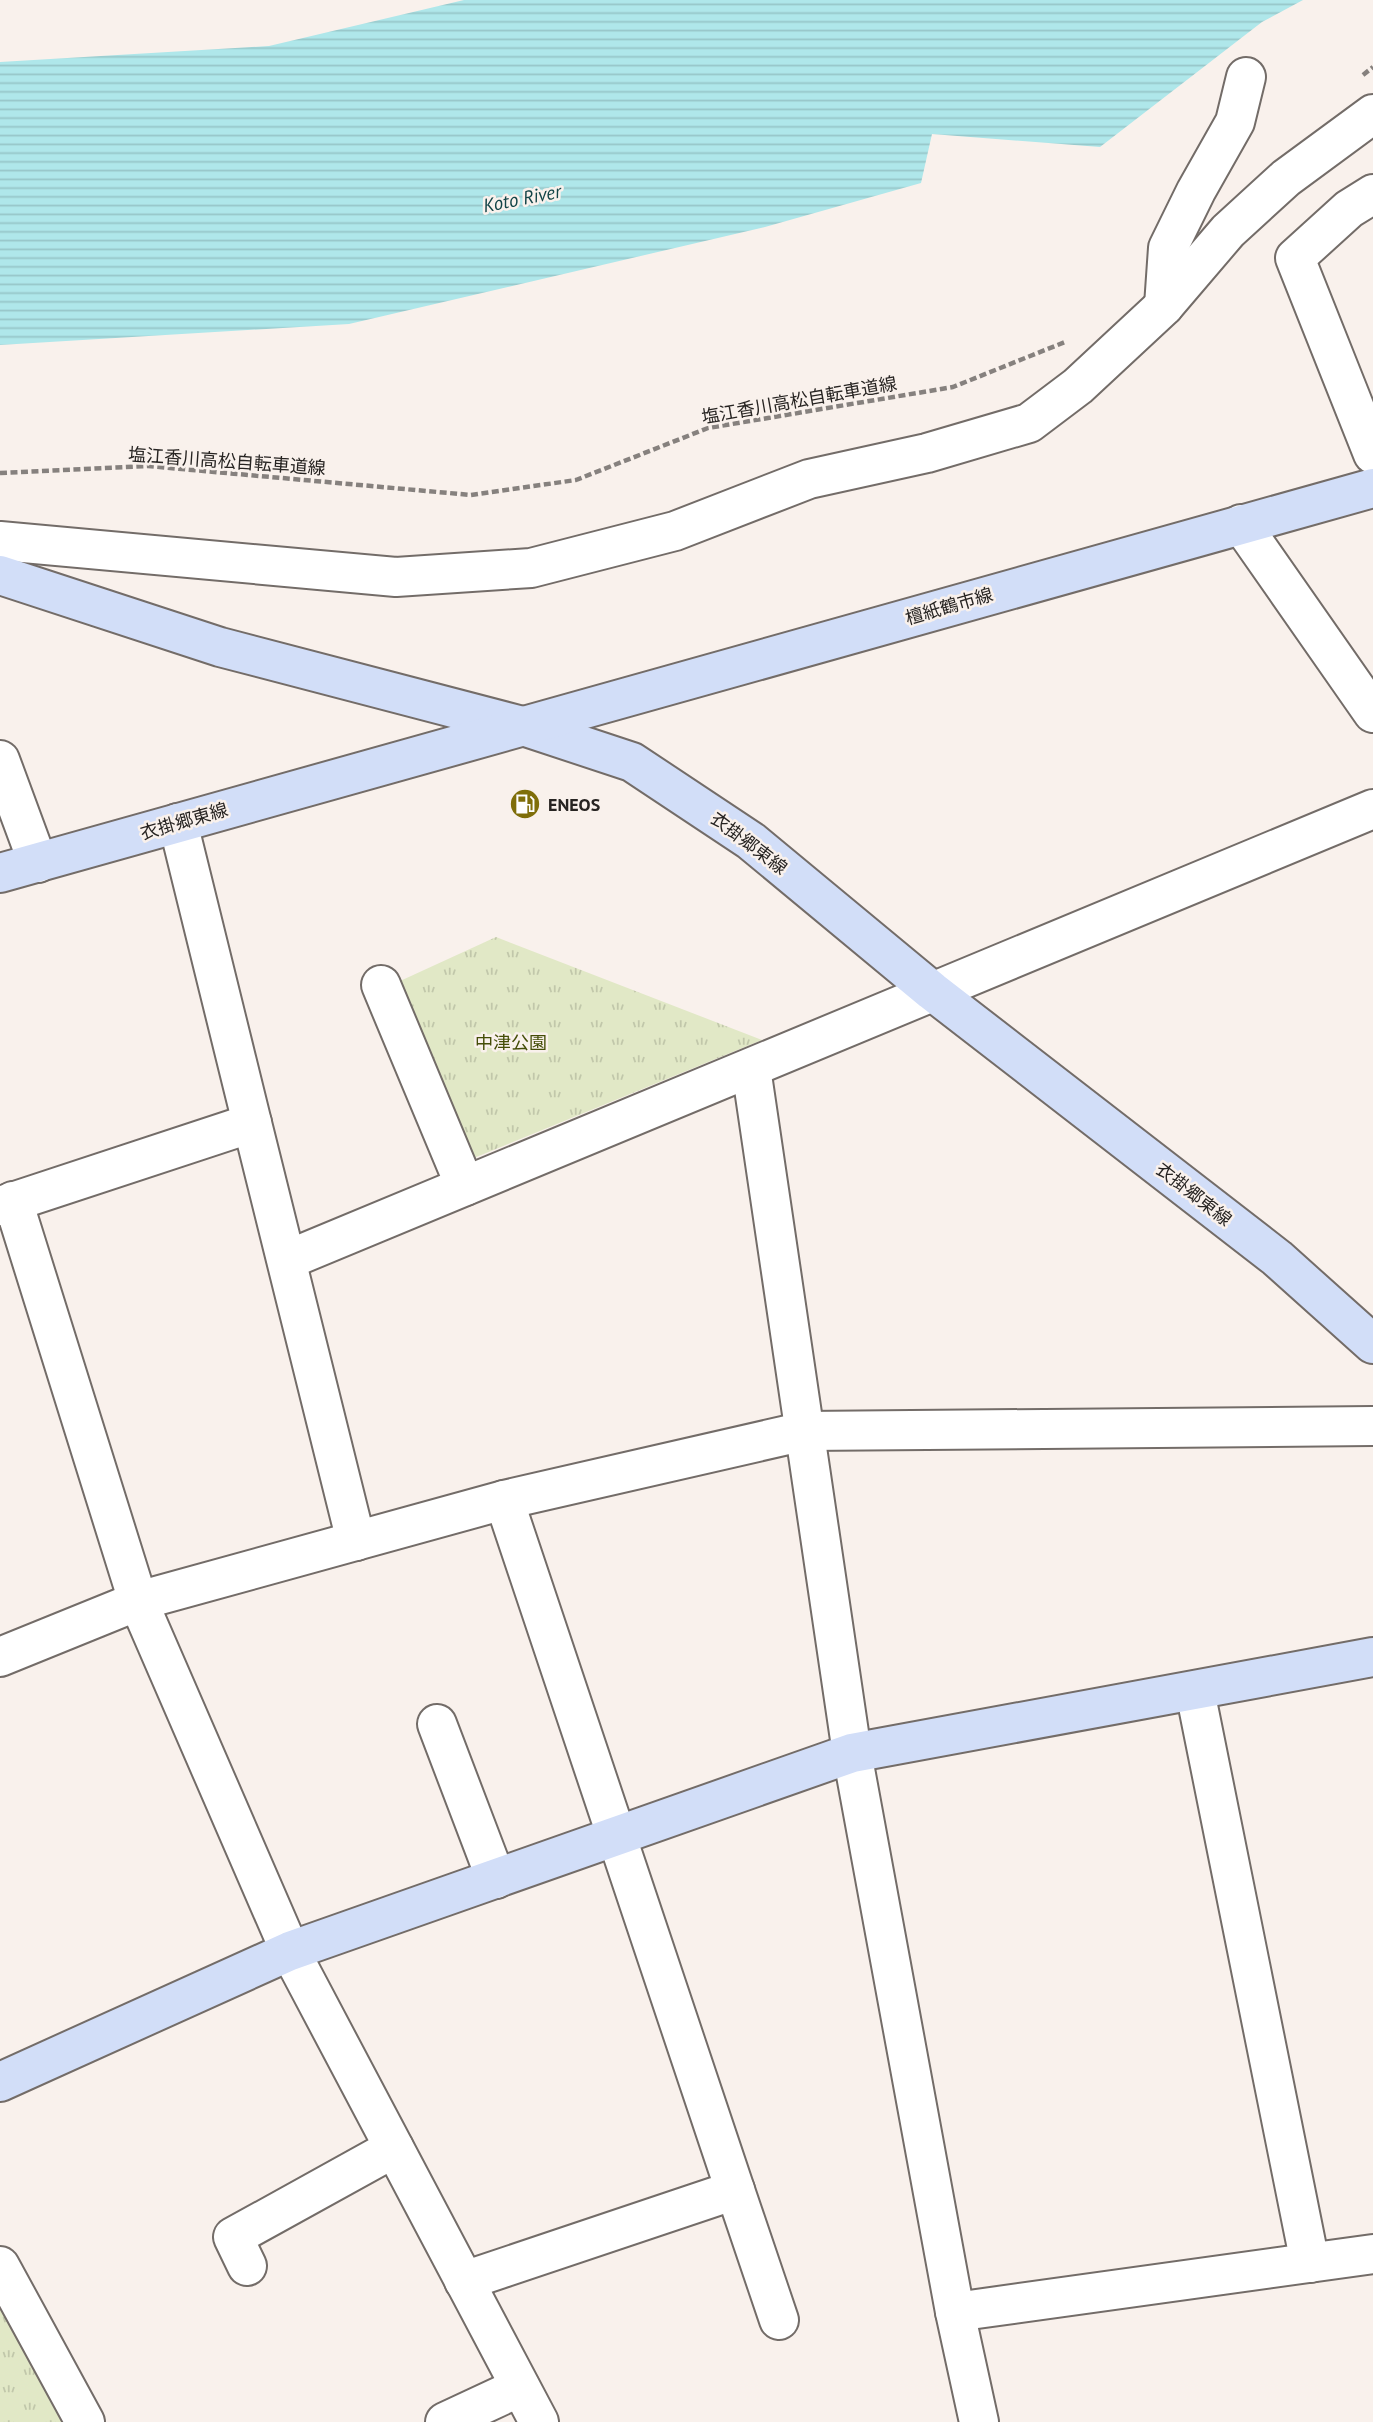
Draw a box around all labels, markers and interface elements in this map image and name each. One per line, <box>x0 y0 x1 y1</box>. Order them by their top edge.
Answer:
water label: Koto River <box>481 178 565 217</box>
street label: 塩江香川高松自転車道線 <box>700 371 898 429</box>
street label: 塩江香川高松自転車道線 <box>127 443 327 479</box>
street label: 檀紙鶴市線 <box>903 583 995 629</box>
fuel station icon: ENEOS <box>508 787 542 821</box>
place label: ENEOS <box>548 793 600 816</box>
street label: 衣掛郷東線 <box>138 798 230 844</box>
street label: 衣掛郷東線 <box>706 807 792 879</box>
park label: 中津公園 <box>475 1031 547 1054</box>
street label: 衣掛郷東線 <box>1151 1157 1237 1231</box>

